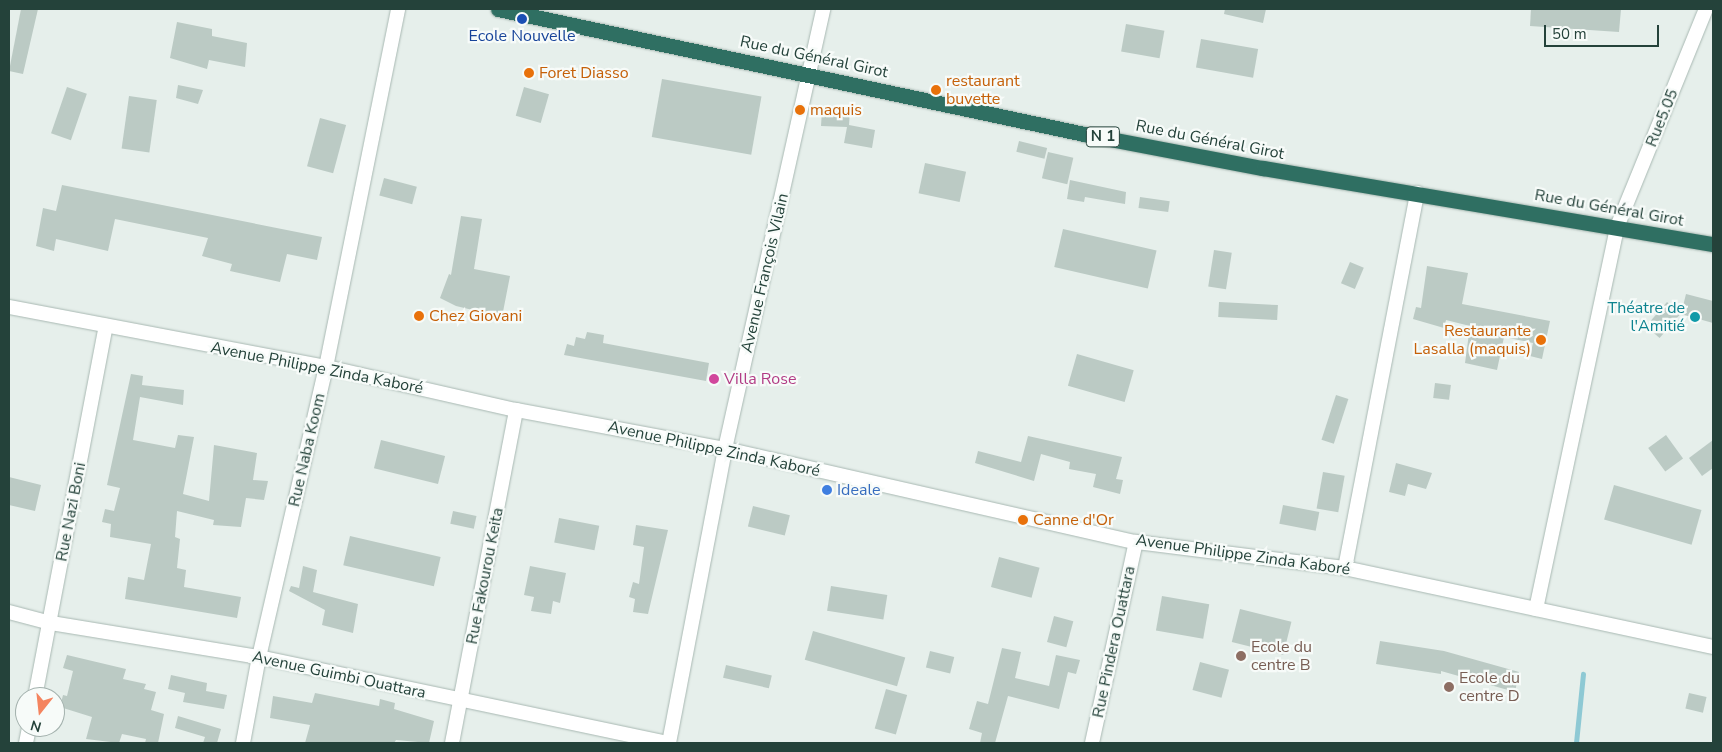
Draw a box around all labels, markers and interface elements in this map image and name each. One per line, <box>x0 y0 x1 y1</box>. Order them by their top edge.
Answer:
marker: Ecole Nouvelle <box>516 13 528 25</box>
scale bar <box>1547 15 1662 47</box>
text: 50 m <box>1552 24 1587 44</box>
place label: Ecole Nouvelle <box>469 26 575 46</box>
street label: Rue du Général Girot <box>738 32 890 82</box>
place label: Foret Diasso <box>539 63 629 83</box>
marker: Foret Diasso <box>523 67 535 79</box>
place label: restaurant buvette <box>946 71 1020 109</box>
marker: restaurant buvette <box>930 84 942 96</box>
street label: Rue5.05 <box>1642 86 1682 150</box>
place label: maquis <box>810 100 862 120</box>
marker: maquis <box>794 104 806 116</box>
street label: Rue du Général Girot <box>1134 116 1286 164</box>
road number: N 1 <box>1086 124 1120 150</box>
street label: Rue du Général Girot <box>1533 185 1685 231</box>
street label: Avenue François Vilain <box>737 192 793 354</box>
place label: Théatre de l'Amitié <box>1608 298 1685 336</box>
place label: Chez Giovani <box>429 306 522 326</box>
marker: Chez Giovani <box>413 310 425 322</box>
marker: Théatre de l'Amitié <box>1689 311 1701 323</box>
place label: Restaurante Lasalla (maquis) <box>1414 321 1531 359</box>
marker: Restaurante Lasalla (maquis) <box>1535 334 1547 346</box>
street label: Avenue Philippe Zinda Kaboré <box>209 338 425 398</box>
place label: Villa Rose <box>724 369 796 389</box>
marker: Villa Rose <box>708 373 720 385</box>
street label: Rue Naba Koom <box>285 391 329 509</box>
street label: Avenue Philippe Zinda Kaboré <box>606 417 822 481</box>
street label: Rue Nazi Boni <box>52 461 90 563</box>
place label: Ideale <box>837 480 881 500</box>
marker: Ideale <box>821 484 833 496</box>
street label: Rue Fakourou Keita <box>462 506 508 646</box>
place label: Canne d'Or <box>1033 510 1114 530</box>
marker: Canne d'Or <box>1017 514 1029 526</box>
street label: Avenue Philippe Zinda Kaboré <box>1135 530 1351 580</box>
street label: Rue Pindera Ouattara <box>1089 564 1139 720</box>
place label: Ecole du centre B <box>1251 637 1312 675</box>
street label: Avenue Guimbi Ouattara <box>250 647 428 703</box>
marker: Ecole du centre B <box>1235 650 1247 662</box>
place label: Ecole du centre D <box>1459 668 1520 706</box>
marker: Ecole du centre D <box>1443 681 1455 693</box>
north arrow <box>15 687 65 737</box>
text: N <box>28 715 44 737</box>

